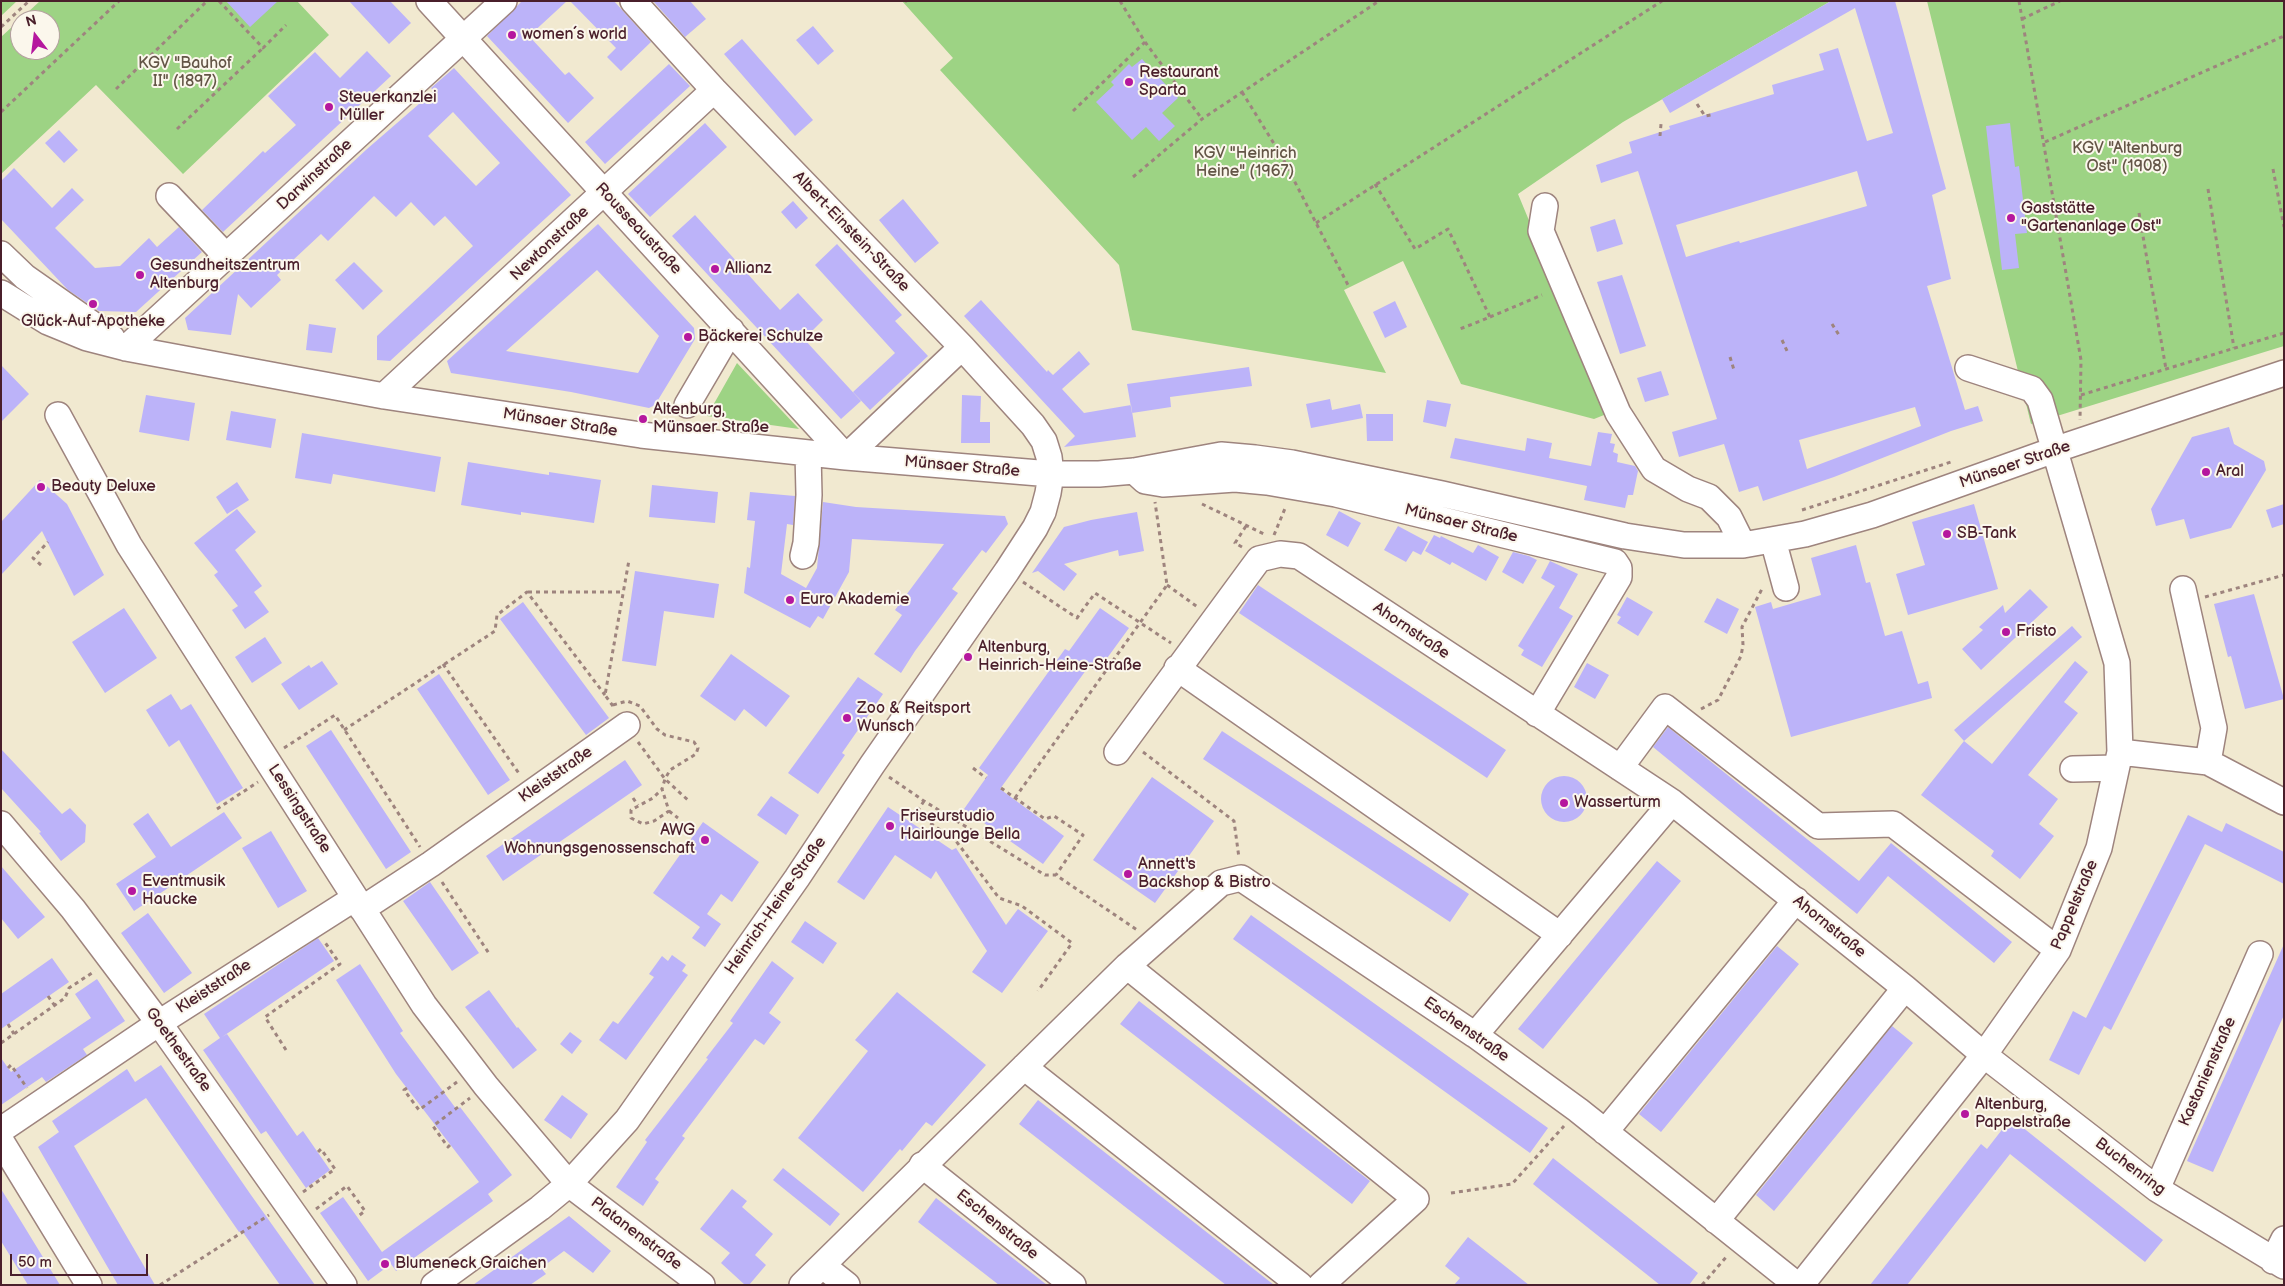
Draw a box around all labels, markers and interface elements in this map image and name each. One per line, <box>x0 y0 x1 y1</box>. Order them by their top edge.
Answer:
north arrow <box>10 10 60 60</box>
text: N <box>24 11 39 31</box>
place label: women´s world <box>522 25 627 45</box>
marker: women´s world <box>506 29 518 41</box>
park label: KGV "Bauhof II" (1897) <box>138 54 232 92</box>
place label: Restaurant Sparta <box>1139 63 1219 101</box>
marker: Restaurant Sparta <box>1123 76 1135 88</box>
place label: Steuerkanzlei Müller <box>339 88 437 126</box>
marker: Steuerkanzlei Müller <box>323 101 335 113</box>
street label: Darwinstraße <box>274 135 356 215</box>
park label: KGV "Altenburg Ost" (1908) <box>2072 139 2182 177</box>
park label: KGV "Heinrich Heine" (1967) <box>1193 144 1297 182</box>
street label: Albert-Einstein-Straße <box>789 168 913 296</box>
street label: Rousseaustraße <box>591 179 685 279</box>
place label: Gaststätte "Gartenanlage Ost" <box>2021 199 2162 237</box>
street label: Newtonstraße <box>507 203 593 285</box>
marker: Gaststätte "Gartenanlage Ost" <box>2005 212 2017 224</box>
place label: Gesundheitszentrum Altenburg <box>150 256 300 294</box>
place label: Allianz <box>725 259 771 279</box>
marker: Allianz <box>709 263 721 275</box>
marker: Gesundheitszentrum Altenburg <box>134 269 146 281</box>
marker: Glück-Auf-Apotheke <box>87 298 99 310</box>
place label: Glück-Auf-Apotheke <box>21 312 165 332</box>
place label: Bäckerei Schulze <box>698 327 823 347</box>
marker: Bäckerei Schulze <box>682 331 694 343</box>
place label: Altenburg, Münsaer Straße <box>653 400 769 438</box>
street label: Münsaer Straße <box>501 404 619 442</box>
marker: Altenburg, Münsaer Straße <box>637 413 649 425</box>
street label: Münsaer Straße <box>1957 437 2073 493</box>
street label: Münsaer Straße <box>903 452 1021 482</box>
place label: Aral <box>2216 462 2244 482</box>
marker: Aral <box>2200 466 2212 478</box>
place label: Beauty Deluxe <box>51 477 156 497</box>
marker: Beauty Deluxe <box>35 481 47 493</box>
street label: Münsaer Straße <box>1402 501 1520 547</box>
place label: SB-Tank <box>1957 524 2016 544</box>
marker: SB-Tank <box>1941 528 1953 540</box>
place label: Euro Akademie <box>800 590 909 610</box>
marker: Euro Akademie <box>784 594 796 606</box>
street label: Ahornstraße <box>1369 598 1453 664</box>
place label: Fristo <box>2016 622 2056 642</box>
marker: Fristo <box>2000 626 2012 638</box>
place label: Altenburg, Heinrich-Heine-Straße <box>978 638 1142 676</box>
marker: Altenburg, Heinrich-Heine-Straße <box>962 651 974 663</box>
place label: Zoo & Reitsport Wunsch <box>857 699 971 737</box>
marker: Zoo & Reitsport Wunsch <box>841 712 853 724</box>
street label: Kleiststraße <box>515 743 597 807</box>
street label: Lessingstraße <box>263 761 335 857</box>
place label: Wasserturm <box>1574 793 1661 813</box>
marker: Wasserturm <box>1558 797 1570 809</box>
place label: Friseurstudio Hairlounge Bella <box>900 807 1020 845</box>
marker: Friseurstudio Hairlounge Bella <box>884 820 896 832</box>
place label: AWG Wohnungsgenossenschaft <box>504 821 695 859</box>
marker: AWG Wohnungsgenossenschaft <box>699 834 711 846</box>
street label: Heinrich-Heine-Straße <box>721 834 831 978</box>
place label: Annett's Backshop & Bistro <box>1138 855 1271 893</box>
street label: Pappelstraße <box>2047 857 2103 953</box>
marker: Annett's Backshop & Bistro <box>1122 868 1134 880</box>
place label: Eventmusik Haucke <box>142 872 225 910</box>
marker: Eventmusik Haucke <box>126 885 138 897</box>
street label: Ahornstraße <box>1789 892 1869 962</box>
street label: Kleiststraße <box>173 956 255 1018</box>
street label: Eschenstraße <box>1419 993 1513 1067</box>
street label: Goethestraße <box>141 1004 215 1096</box>
street label: Kastanienstraße <box>2175 1014 2241 1130</box>
place label: Altenburg, Pappelstraße <box>1975 1095 2071 1133</box>
marker: Altenburg, Pappelstraße <box>1959 1108 1971 1120</box>
street label: Buchenring <box>2091 1134 2169 1200</box>
street label: Eschenstraße <box>952 1186 1042 1264</box>
street label: Platanenstraße <box>587 1193 685 1275</box>
scale bar <box>12 1244 150 1276</box>
text: 50 m <box>18 1253 52 1272</box>
place label: Blumeneck Graichen <box>395 1254 546 1274</box>
marker: Blumeneck Graichen <box>379 1258 391 1270</box>

